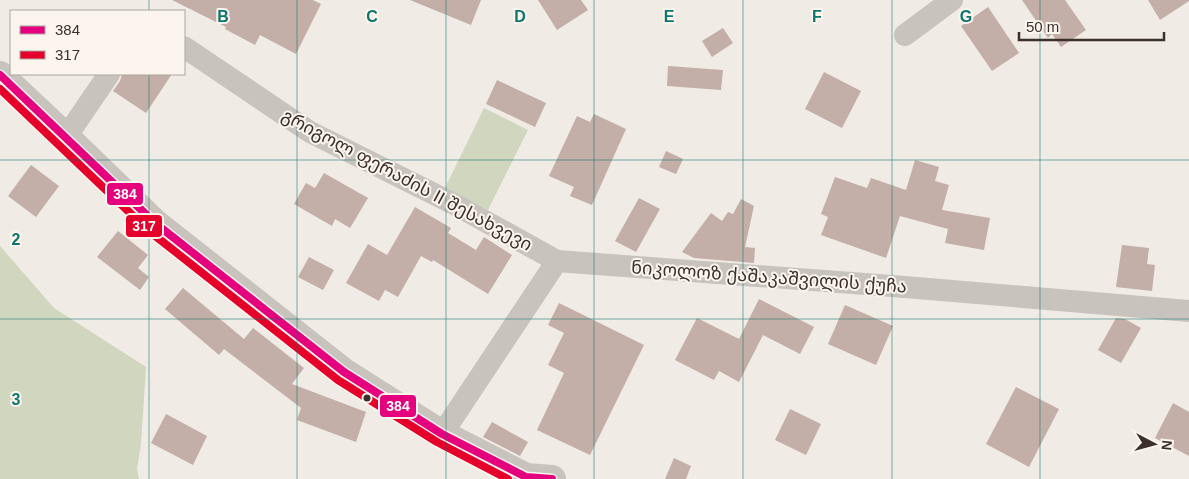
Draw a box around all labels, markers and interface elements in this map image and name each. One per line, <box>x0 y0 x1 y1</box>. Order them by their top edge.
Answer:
text: B <box>217 8 229 25</box>
text: C <box>366 8 378 25</box>
text: D <box>514 8 526 25</box>
text: E <box>664 8 675 25</box>
text: F <box>812 8 822 25</box>
text: G <box>960 8 972 25</box>
legend <box>10 10 185 75</box>
scale bar <box>1019 10 1164 42</box>
text: 50 m <box>1026 18 1059 35</box>
text: 384 <box>55 21 80 38</box>
text: 317 <box>55 46 80 63</box>
street label: გრიგოლ ფერაძის II შესახვევი <box>278 105 536 256</box>
line badge: 384 <box>106 182 144 206</box>
text: 384 <box>113 186 137 202</box>
line badge: 317 <box>125 214 163 238</box>
text: 317 <box>132 218 156 234</box>
text: 2 <box>12 231 21 248</box>
street label: ნიკოლოზ ქაშაკაშვილის ქუჩა <box>630 257 907 298</box>
text: 3 <box>12 391 21 408</box>
unlabelled marker <box>362 393 372 403</box>
line badge: 384 <box>379 394 417 418</box>
text: 384 <box>386 398 410 414</box>
north arrow <box>1129 419 1179 469</box>
text: N <box>1158 439 1175 451</box>

